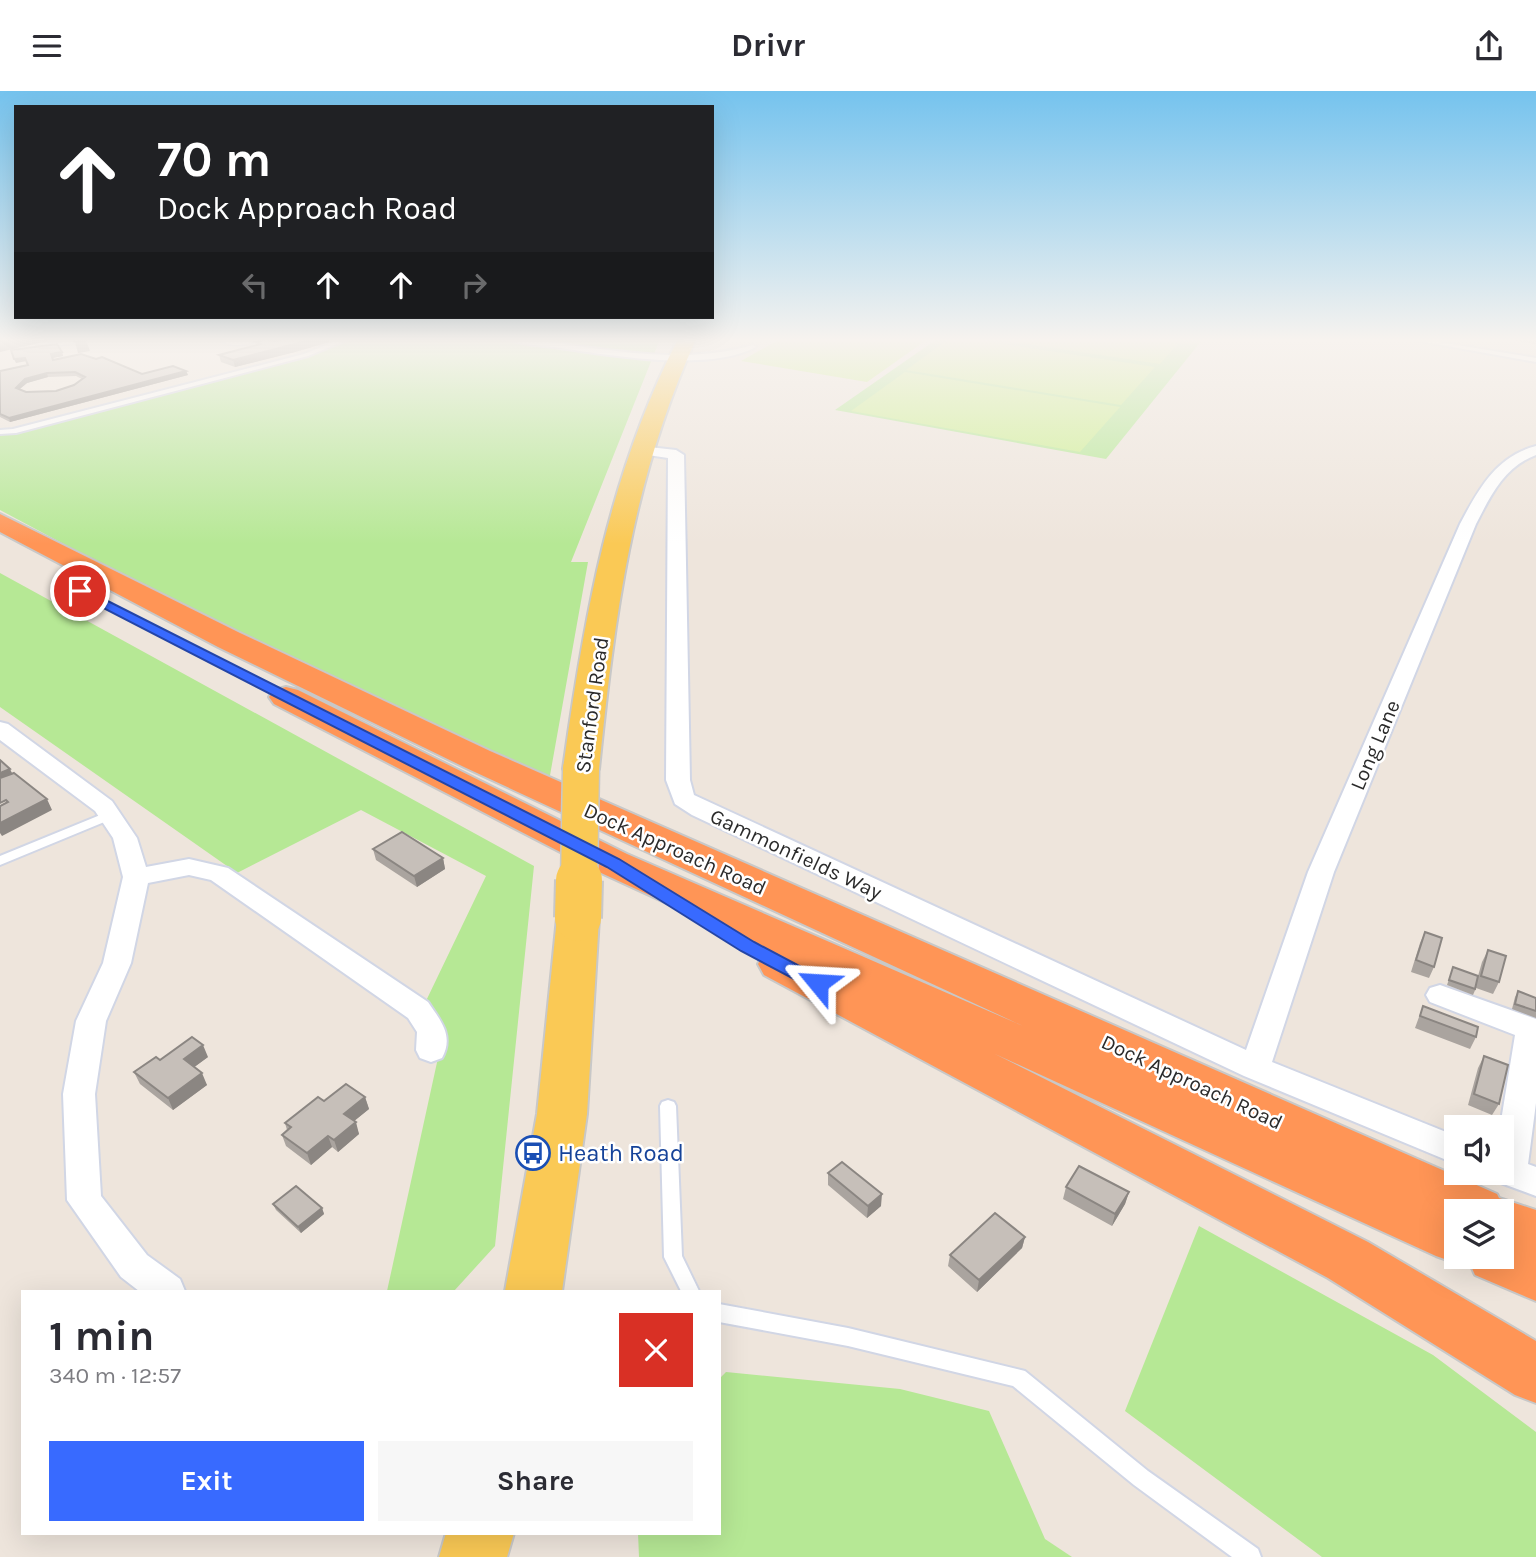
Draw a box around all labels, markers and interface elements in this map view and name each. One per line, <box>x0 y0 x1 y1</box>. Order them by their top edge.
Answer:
icon: menu <box>28 27 66 65</box>
text: Drivr <box>731 27 805 64</box>
icon: share <box>1470 27 1508 65</box>
text: 70 m <box>157 131 271 188</box>
icon: ahead <box>42 133 133 224</box>
text: Dock Approach Road <box>157 190 457 227</box>
icon: left <box>236 266 274 304</box>
icon: ahead <box>309 266 347 304</box>
icon: ahead <box>382 266 420 304</box>
icon: right <box>455 266 493 304</box>
pin <box>50 561 110 621</box>
icon: arrive <box>61 572 99 610</box>
street label: Stanford Road <box>571 636 613 774</box>
street label: Long Lane <box>1345 696 1405 794</box>
street label: Dock Approach Road <box>580 798 770 900</box>
street label: Gammonfields Way <box>706 804 886 904</box>
position arrow <box>781 946 855 1020</box>
street label: Dock Approach Road <box>1098 1029 1286 1135</box>
map controls <box>1444 1115 1514 1269</box>
button: sound <box>1444 1115 1514 1185</box>
bus stop icon: Heath Road <box>514 1134 552 1172</box>
place label: Heath Road <box>558 1139 684 1167</box>
button: layers <box>1444 1199 1514 1269</box>
text: 1 min <box>49 1311 154 1361</box>
button: close <box>619 1313 693 1387</box>
text: 340 m · 12:57 <box>49 1362 181 1389</box>
button: Exit <box>49 1441 364 1521</box>
button: Share <box>378 1441 693 1521</box>

